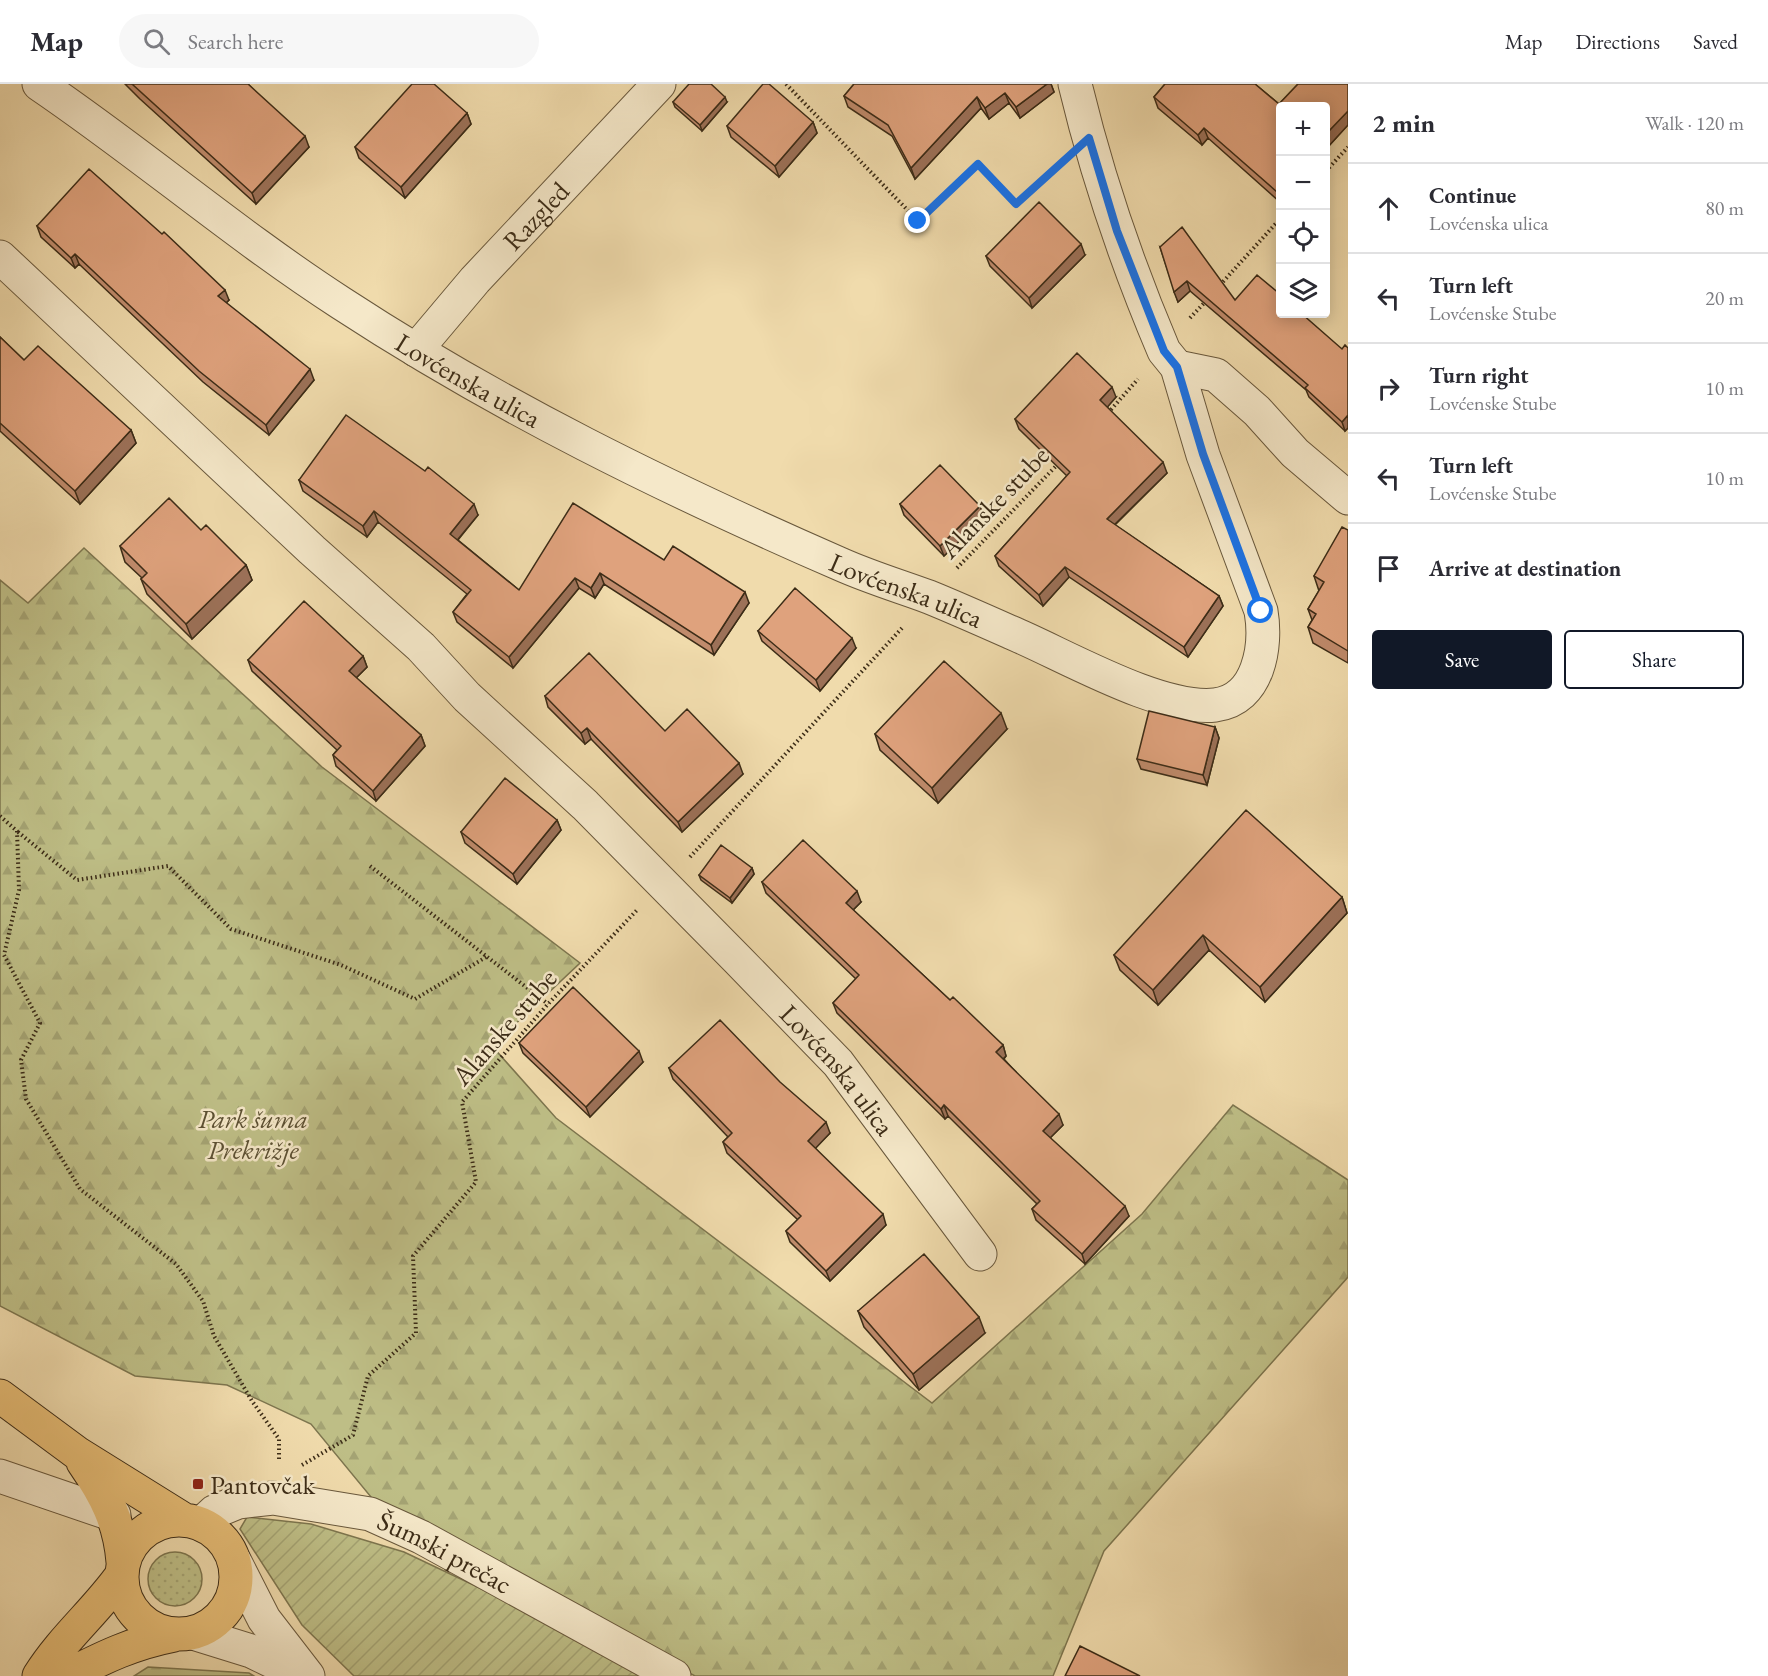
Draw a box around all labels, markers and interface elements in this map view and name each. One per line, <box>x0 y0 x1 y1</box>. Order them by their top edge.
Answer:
search box <box>119 14 539 68</box>
text: Map <box>30 23 83 59</box>
icon: search <box>140 25 173 58</box>
text: Search here <box>188 27 283 56</box>
text: Map <box>1505 28 1542 55</box>
text: Directions <box>1575 28 1660 55</box>
text: Saved <box>1693 28 1738 55</box>
map controls <box>1276 102 1330 318</box>
button: + <box>1276 102 1330 156</box>
text: 2 min <box>1372 106 1435 140</box>
text: Walk · 120 m <box>1645 110 1744 136</box>
button: − <box>1276 156 1330 210</box>
street label: Razgled <box>495 173 577 257</box>
text: Continue <box>1429 181 1516 210</box>
icon: ahead <box>1372 192 1405 225</box>
text: 80 m <box>1705 195 1744 221</box>
route end <box>904 207 930 233</box>
button: locate <box>1276 210 1330 264</box>
text: Lovćenska ulica <box>1429 210 1549 236</box>
button: layers <box>1276 264 1330 318</box>
text: Turn left <box>1429 271 1513 300</box>
icon: left <box>1372 282 1405 315</box>
text: 20 m <box>1705 285 1744 311</box>
text: Lovćenske Stube <box>1429 300 1557 326</box>
street label: Lovćenska ulica <box>389 325 547 435</box>
text: Turn right <box>1429 361 1528 390</box>
icon: right <box>1372 372 1405 405</box>
text: 10 m <box>1705 375 1744 401</box>
text: Lovćenske Stube <box>1429 390 1557 416</box>
street label: Alanske stube <box>931 438 1056 566</box>
text: Turn left <box>1429 451 1513 480</box>
icon: left <box>1372 462 1405 495</box>
text: 10 m <box>1705 465 1744 491</box>
text: Lovćenske Stube <box>1429 480 1557 506</box>
street label: Lovćenska ulica <box>824 544 989 635</box>
icon: arrive <box>1372 552 1405 585</box>
text: Arrive at destination <box>1429 554 1621 583</box>
route start <box>1247 597 1273 623</box>
button: Save <box>1372 630 1552 689</box>
button: Share <box>1564 630 1744 689</box>
street label: Alanske stube <box>443 961 564 1093</box>
street label: Lovćenska ulica <box>773 996 903 1142</box>
park label: Park šuma Prekrižje <box>198 1101 308 1167</box>
place label: Pantovčak <box>210 1467 316 1502</box>
marker: Pantovčak <box>191 1477 205 1491</box>
street label: Šumski prečac <box>372 1502 518 1601</box>

